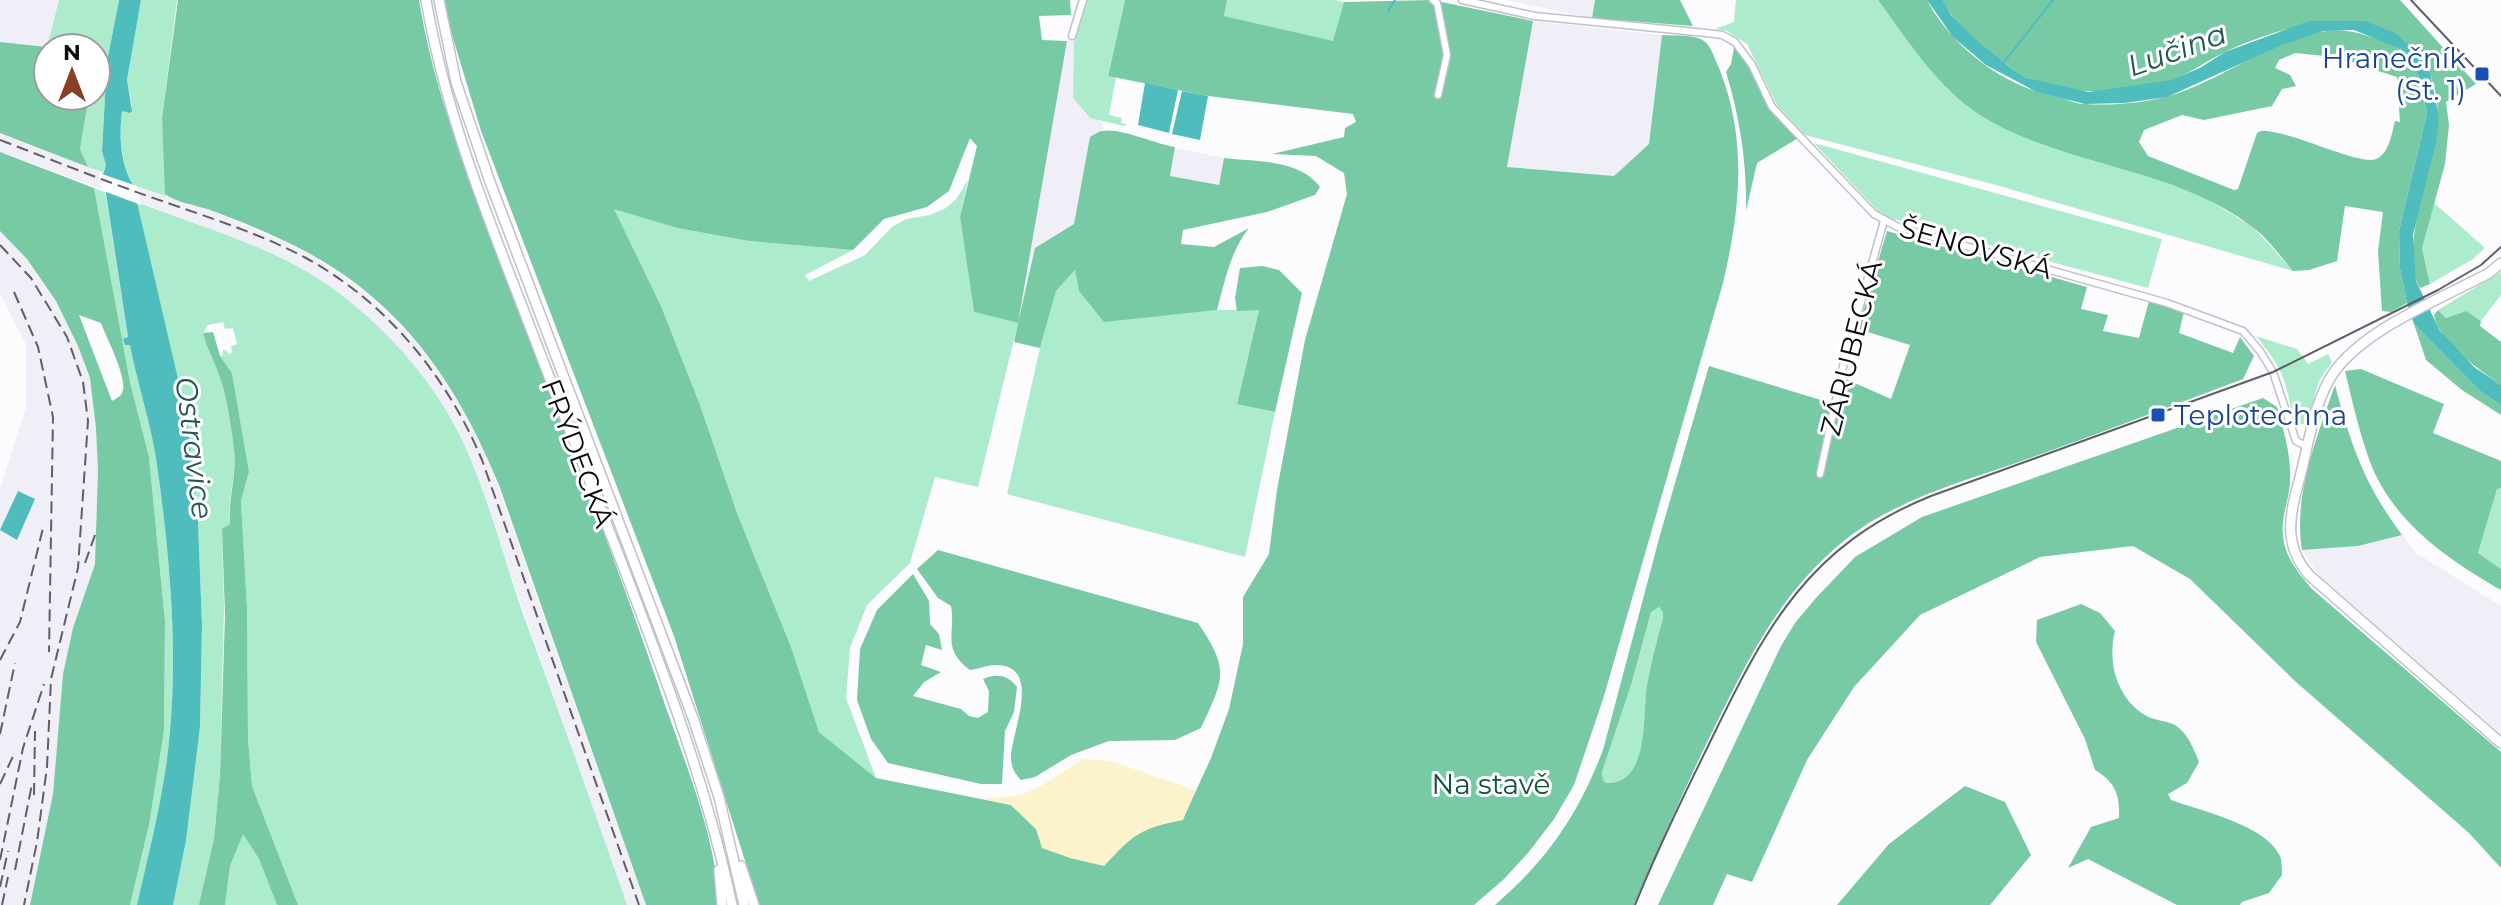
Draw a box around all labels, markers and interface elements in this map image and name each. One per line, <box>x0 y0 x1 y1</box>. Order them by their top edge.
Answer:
water label: Lučina <box>2122 15 2232 85</box>
north arrow <box>32 32 112 112</box>
text: N <box>63 39 81 66</box>
place label: Hranečník (St. 1) <box>2322 41 2466 107</box>
marker: Hranečník (St. 1) <box>2473 65 2491 83</box>
street label: ŠENOVSKÁ <box>1896 210 2057 286</box>
street label: ZÁRUBECKÁ <box>1813 256 1889 439</box>
street label: FRÝDECKÁ <box>534 374 622 533</box>
water label: Ostravice <box>167 375 222 521</box>
place label: Teplotechna <box>2174 398 2347 432</box>
marker: Teplotechna <box>2149 406 2167 424</box>
park label: Na stavě <box>1431 767 1551 801</box>

